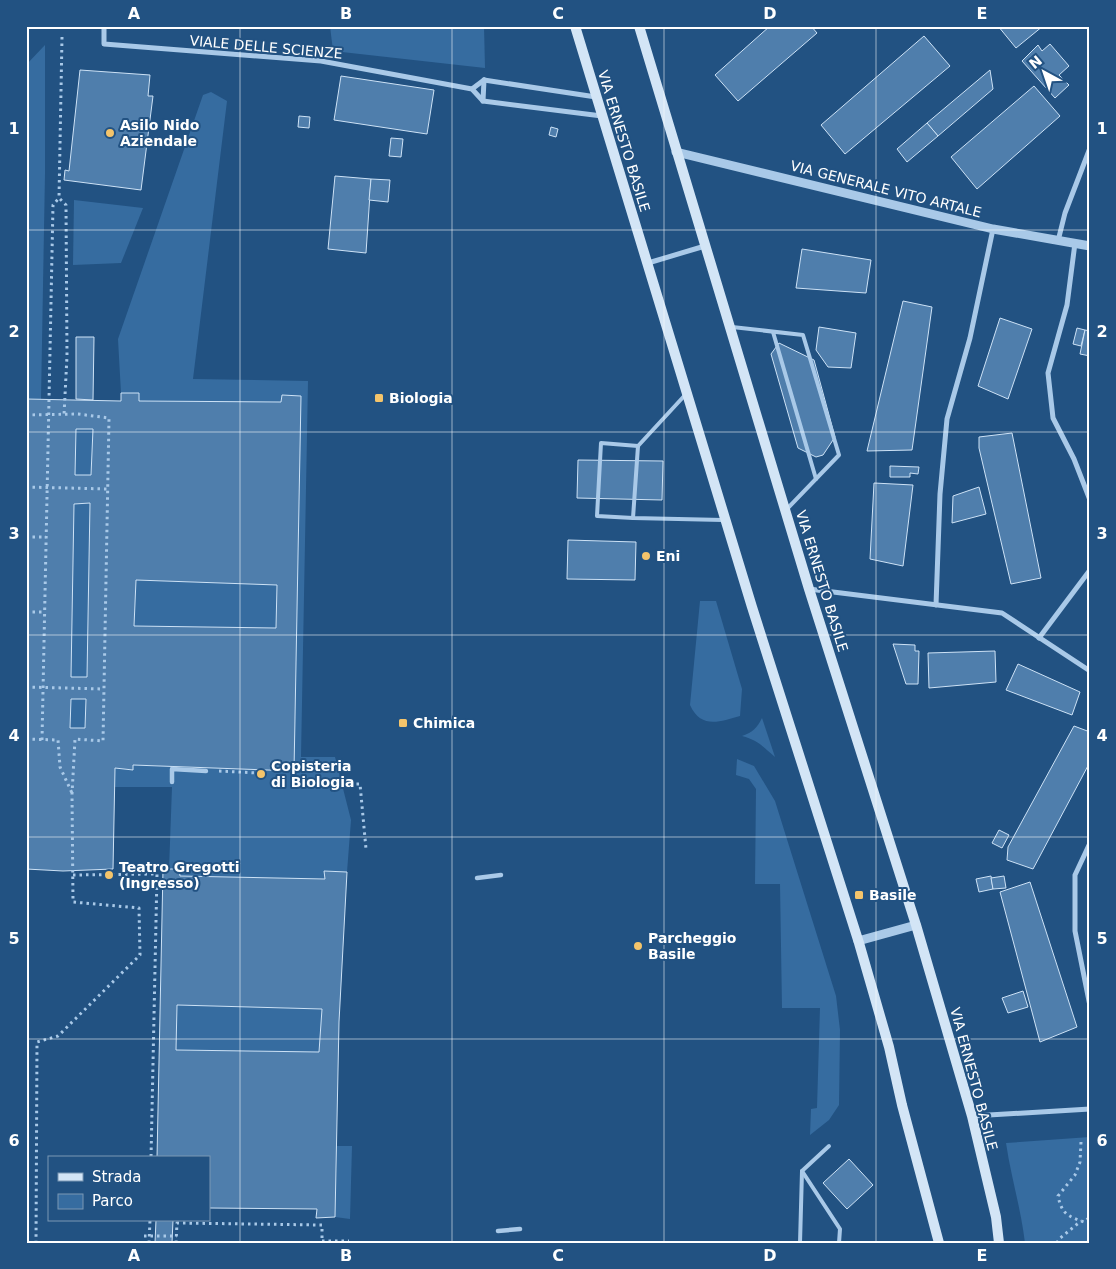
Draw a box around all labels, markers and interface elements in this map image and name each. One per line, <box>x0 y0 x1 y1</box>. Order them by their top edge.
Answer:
text: A <box>128 4 141 23</box>
text: B <box>340 4 352 23</box>
text: C <box>552 4 564 23</box>
text: D <box>763 4 777 23</box>
text: E <box>977 4 987 23</box>
street label: VIALE DELLE SCIENZE <box>189 32 343 62</box>
north arrow <box>1018 48 1068 98</box>
text: N <box>1026 52 1045 72</box>
street label: VIA ERNESTO BASILE <box>595 68 653 214</box>
place label: Asilo Nido Aziendale <box>120 117 200 149</box>
text: 1 <box>8 119 20 138</box>
text: 1 <box>1096 119 1108 138</box>
marker: Asilo Nido Aziendale <box>104 127 116 139</box>
street label: VIA GENERALE VITO ARTALE <box>789 157 983 221</box>
text: 2 <box>8 322 20 341</box>
text: 2 <box>1096 322 1108 341</box>
place label: Biologia <box>389 390 453 406</box>
marker: Biologia <box>373 392 385 404</box>
street label: VIA ERNESTO BASILE <box>793 508 851 654</box>
text: 3 <box>8 524 20 543</box>
text: 3 <box>1096 524 1108 543</box>
place label: Eni <box>656 548 680 564</box>
marker: Eni <box>640 550 652 562</box>
place label: Chimica <box>413 715 475 731</box>
marker: Chimica <box>397 717 409 729</box>
text: 4 <box>8 726 20 745</box>
text: 4 <box>1096 726 1108 745</box>
place label: Copisteria di Biologia <box>271 758 354 790</box>
marker: Copisteria di Biologia <box>255 768 267 780</box>
place label: Teatro Gregotti (Ingresso) <box>119 859 239 891</box>
marker: Teatro Gregotti (Ingresso) <box>103 869 115 881</box>
place label: Basile <box>869 887 917 903</box>
marker: Basile <box>853 889 865 901</box>
text: 5 <box>8 929 20 948</box>
text: 5 <box>1096 929 1108 948</box>
place label: Parcheggio Basile <box>648 930 737 962</box>
marker: Parcheggio Basile <box>632 940 644 952</box>
street label: VIA ERNESTO BASILE <box>947 1006 1001 1152</box>
text: 6 <box>8 1131 20 1150</box>
text: 6 <box>1096 1131 1108 1150</box>
legend <box>48 1156 210 1222</box>
text: Strada <box>92 1168 141 1186</box>
text: Parco <box>92 1192 133 1210</box>
text: A <box>128 1246 141 1265</box>
text: B <box>340 1246 352 1265</box>
text: C <box>552 1246 564 1265</box>
text: D <box>763 1246 777 1265</box>
text: E <box>977 1246 987 1265</box>

